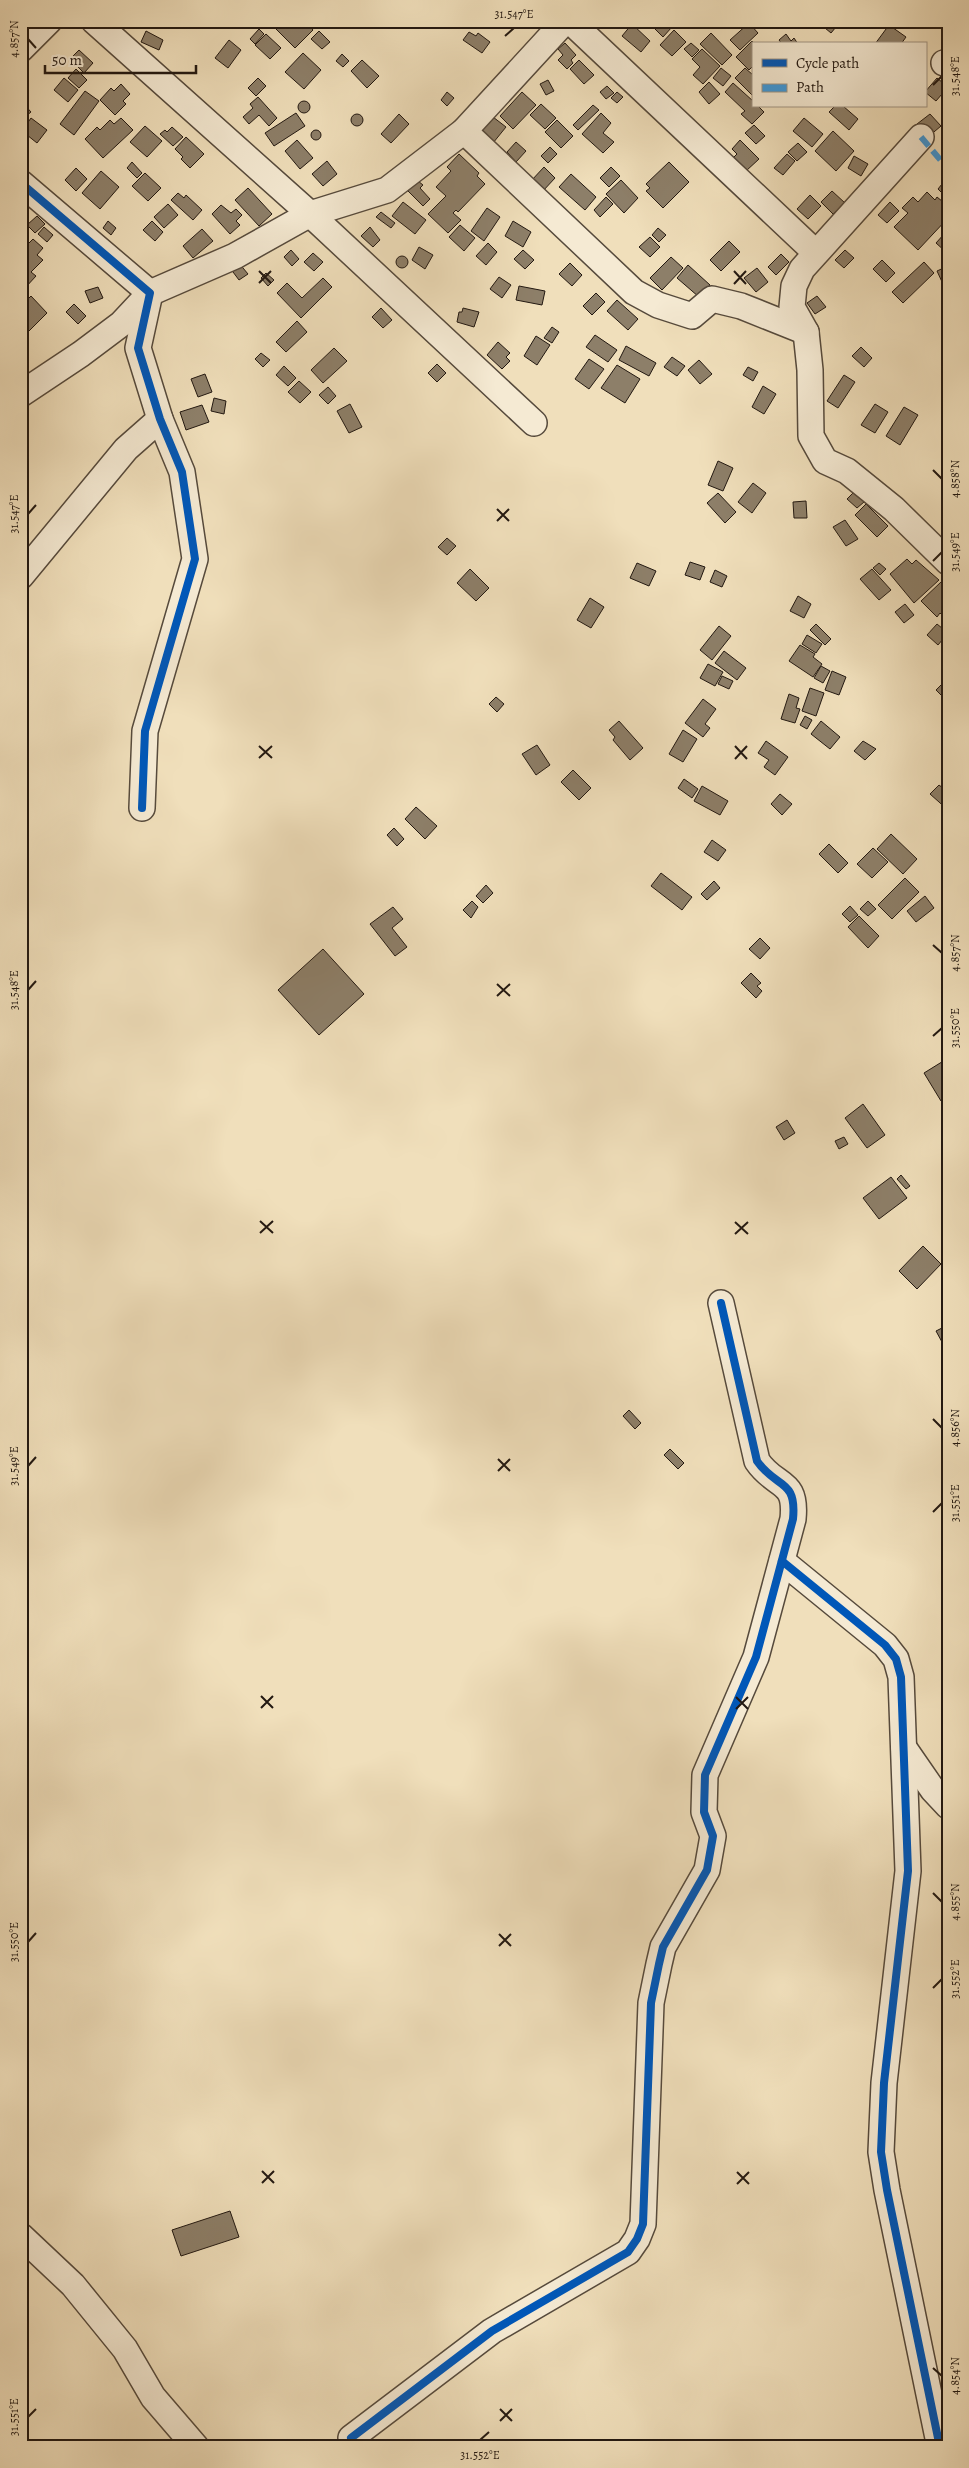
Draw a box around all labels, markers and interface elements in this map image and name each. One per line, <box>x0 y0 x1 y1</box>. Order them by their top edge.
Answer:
text: 31.547°E <box>494 6 534 22</box>
text: 4.857°N <box>6 20 22 58</box>
scale bar <box>45 42 196 74</box>
legend <box>752 42 926 108</box>
text: 50 m <box>52 50 82 70</box>
text: Cycle path <box>796 53 859 73</box>
text: 31.548°E <box>947 56 963 96</box>
text: Path <box>796 77 824 97</box>
text: 4.858°N <box>947 460 963 498</box>
text: 31.547°E <box>6 494 22 534</box>
text: 31.549°E <box>947 532 963 572</box>
text: 4.857°N <box>947 934 963 972</box>
text: 31.548°E <box>6 970 22 1010</box>
text: 31.550°E <box>947 1008 963 1048</box>
text: 4.856°N <box>947 1409 963 1447</box>
text: 31.549°E <box>6 1446 22 1486</box>
text: 31.551°E <box>947 1484 963 1522</box>
text: 4.855°N <box>947 1883 963 1921</box>
text: 31.550°E <box>6 1922 22 1962</box>
text: 31.552°E <box>947 1959 963 1999</box>
text: 4.854°N <box>947 2357 963 2395</box>
text: 31.551°E <box>6 2398 22 2436</box>
text: 31.552°E <box>460 2447 500 2463</box>

